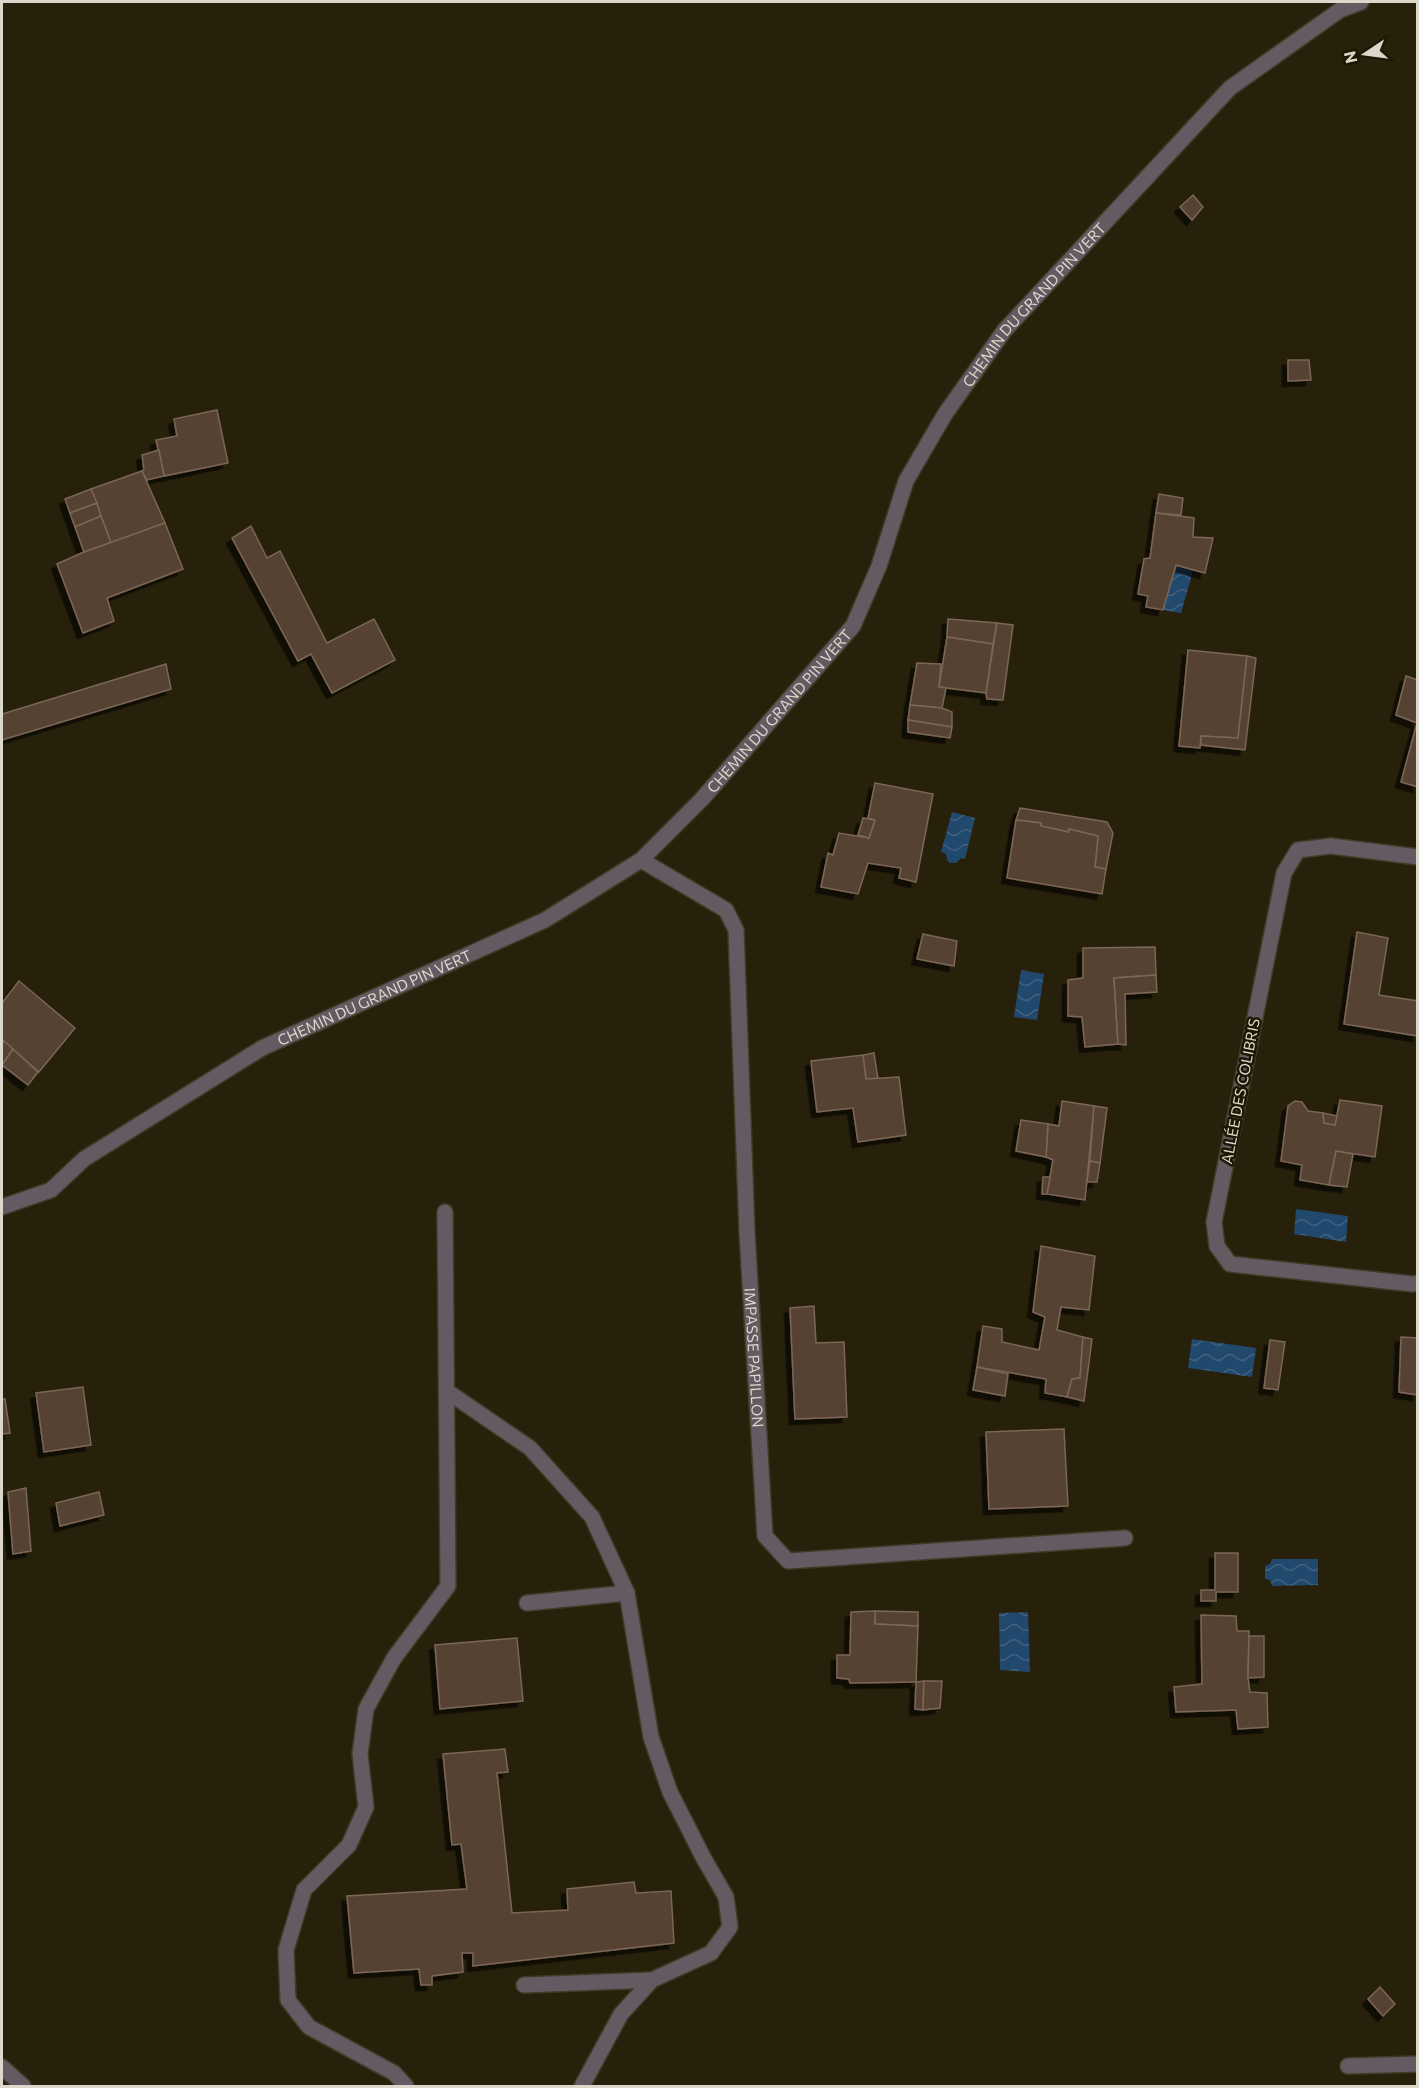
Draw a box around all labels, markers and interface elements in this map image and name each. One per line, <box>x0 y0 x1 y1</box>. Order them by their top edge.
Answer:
north arrow <box>1335 24 1395 84</box>
text: N <box>1339 50 1361 65</box>
street label: CHEMIN DU GRAND PIN VERT <box>958 218 1110 390</box>
street label: CHEMIN DU GRAND PIN VERT <box>703 625 855 796</box>
street label: CHEMIN DU GRAND PIN VERT <box>274 945 474 1049</box>
street label: ALLÉE DES COLIBRIS <box>1216 1016 1263 1165</box>
street label: IMPASSE PAPILLON <box>741 1287 768 1428</box>

